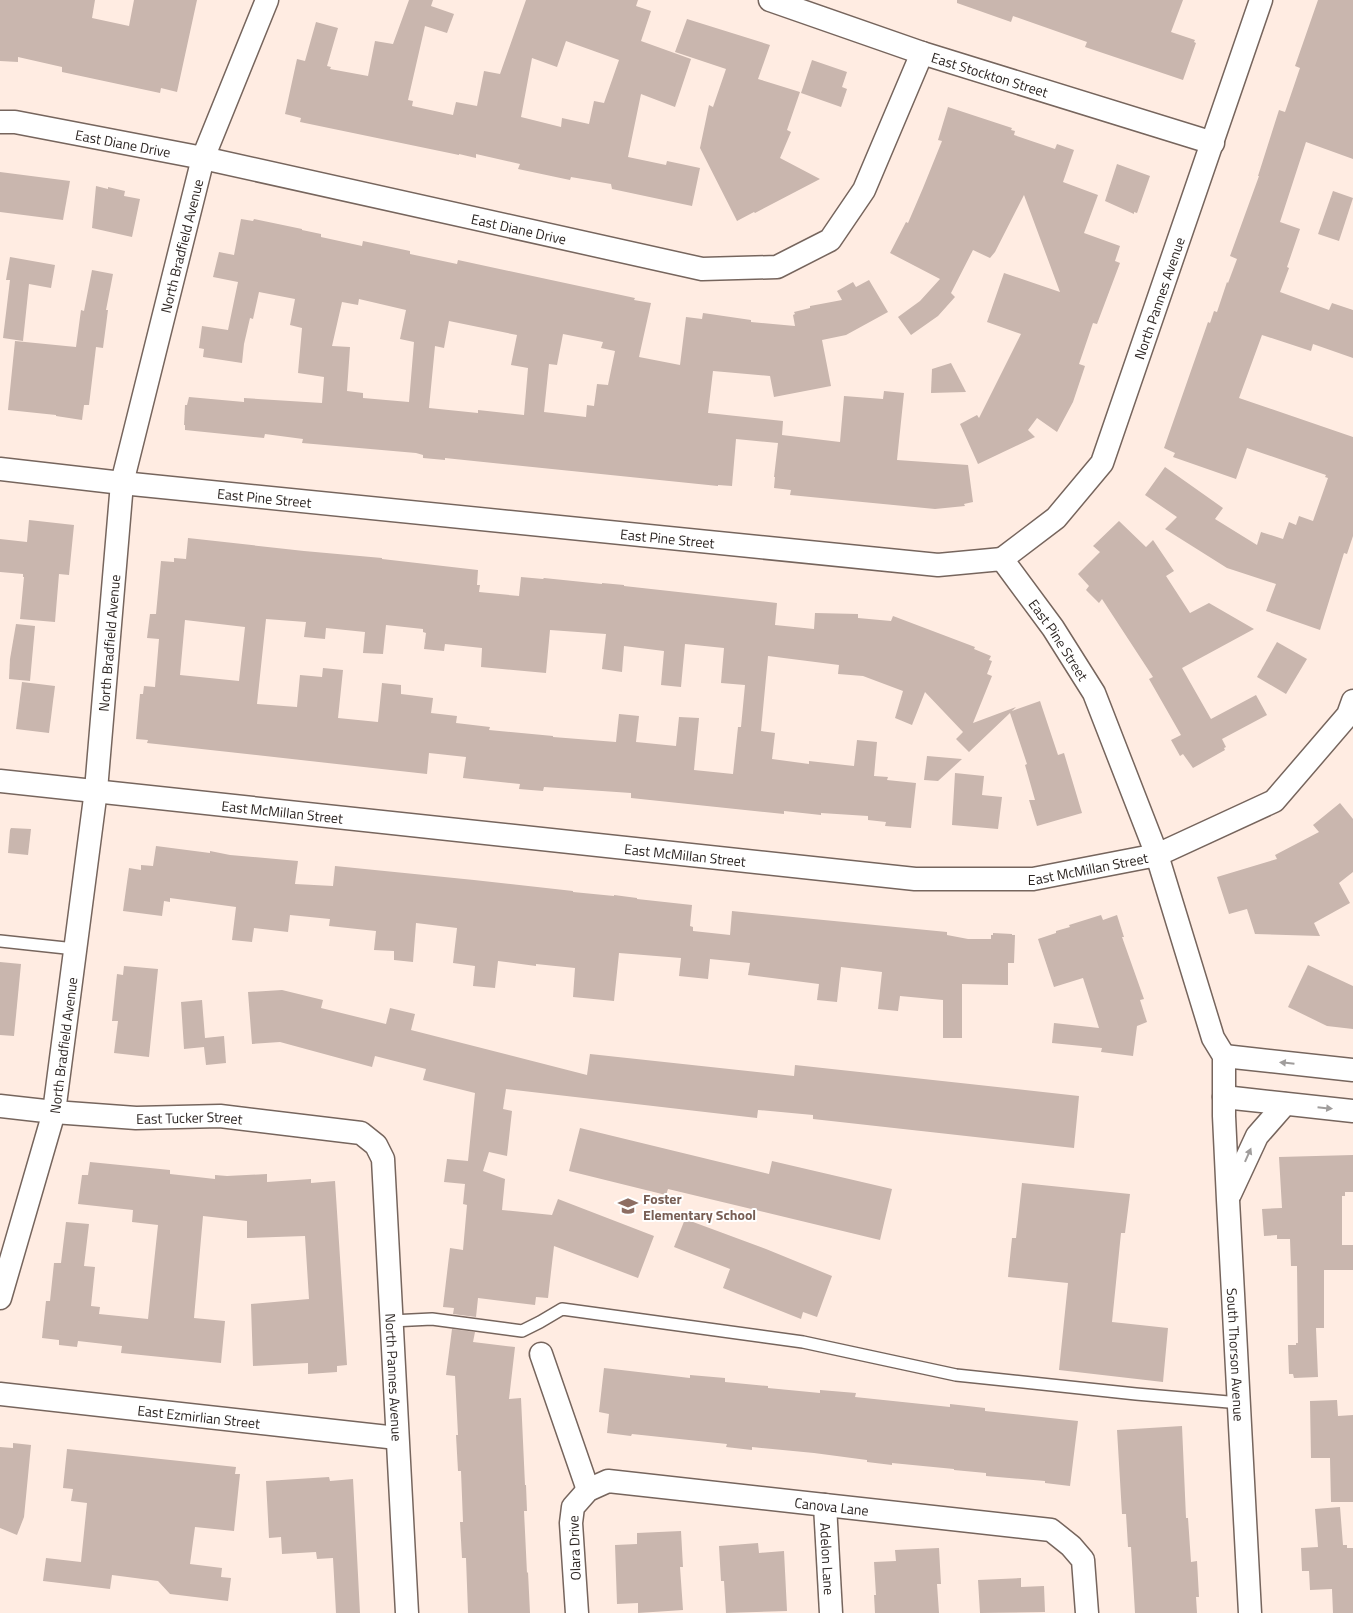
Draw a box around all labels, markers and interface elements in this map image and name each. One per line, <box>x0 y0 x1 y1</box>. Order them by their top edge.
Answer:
street label: East Stockton Street <box>929 46 1051 102</box>
street label: East Diane Drive <box>74 123 173 162</box>
street label: North Bradfield Avenue <box>154 177 208 315</box>
street label: East Diane Drive <box>469 208 568 249</box>
street label: North Pannes Avenue <box>1128 234 1189 362</box>
street label: East Pine Street <box>216 482 313 512</box>
street label: East Pine Street <box>619 523 716 553</box>
street label: North Bradfield Avenue <box>92 574 125 712</box>
street label: East Pine Street <box>1024 594 1094 685</box>
street label: East McMillan Street <box>221 794 344 828</box>
street label: East McMillan Street <box>623 837 747 871</box>
street label: East McMillan Street <box>1028 846 1150 890</box>
street label: North Bradfield Avenue <box>43 976 82 1115</box>
one-way arrow <box>1279 1059 1295 1067</box>
one-way arrow <box>1317 1104 1333 1112</box>
street label: East Tucker Street <box>136 1105 244 1129</box>
one-way arrow <box>1244 1148 1252 1162</box>
place label: Foster Elementary School <box>643 1188 756 1225</box>
school or university icon: Foster Elementary School <box>617 1195 639 1217</box>
street label: South Thorson Avenue <box>1222 1287 1250 1422</box>
street label: North Pannes Avenue <box>381 1313 408 1442</box>
street label: East Ezmirlian Street <box>136 1399 261 1433</box>
street label: Canova Lane <box>794 1491 870 1520</box>
street label: Olara Drive <box>562 1515 586 1581</box>
street label: Adelon Lane <box>816 1522 840 1596</box>

